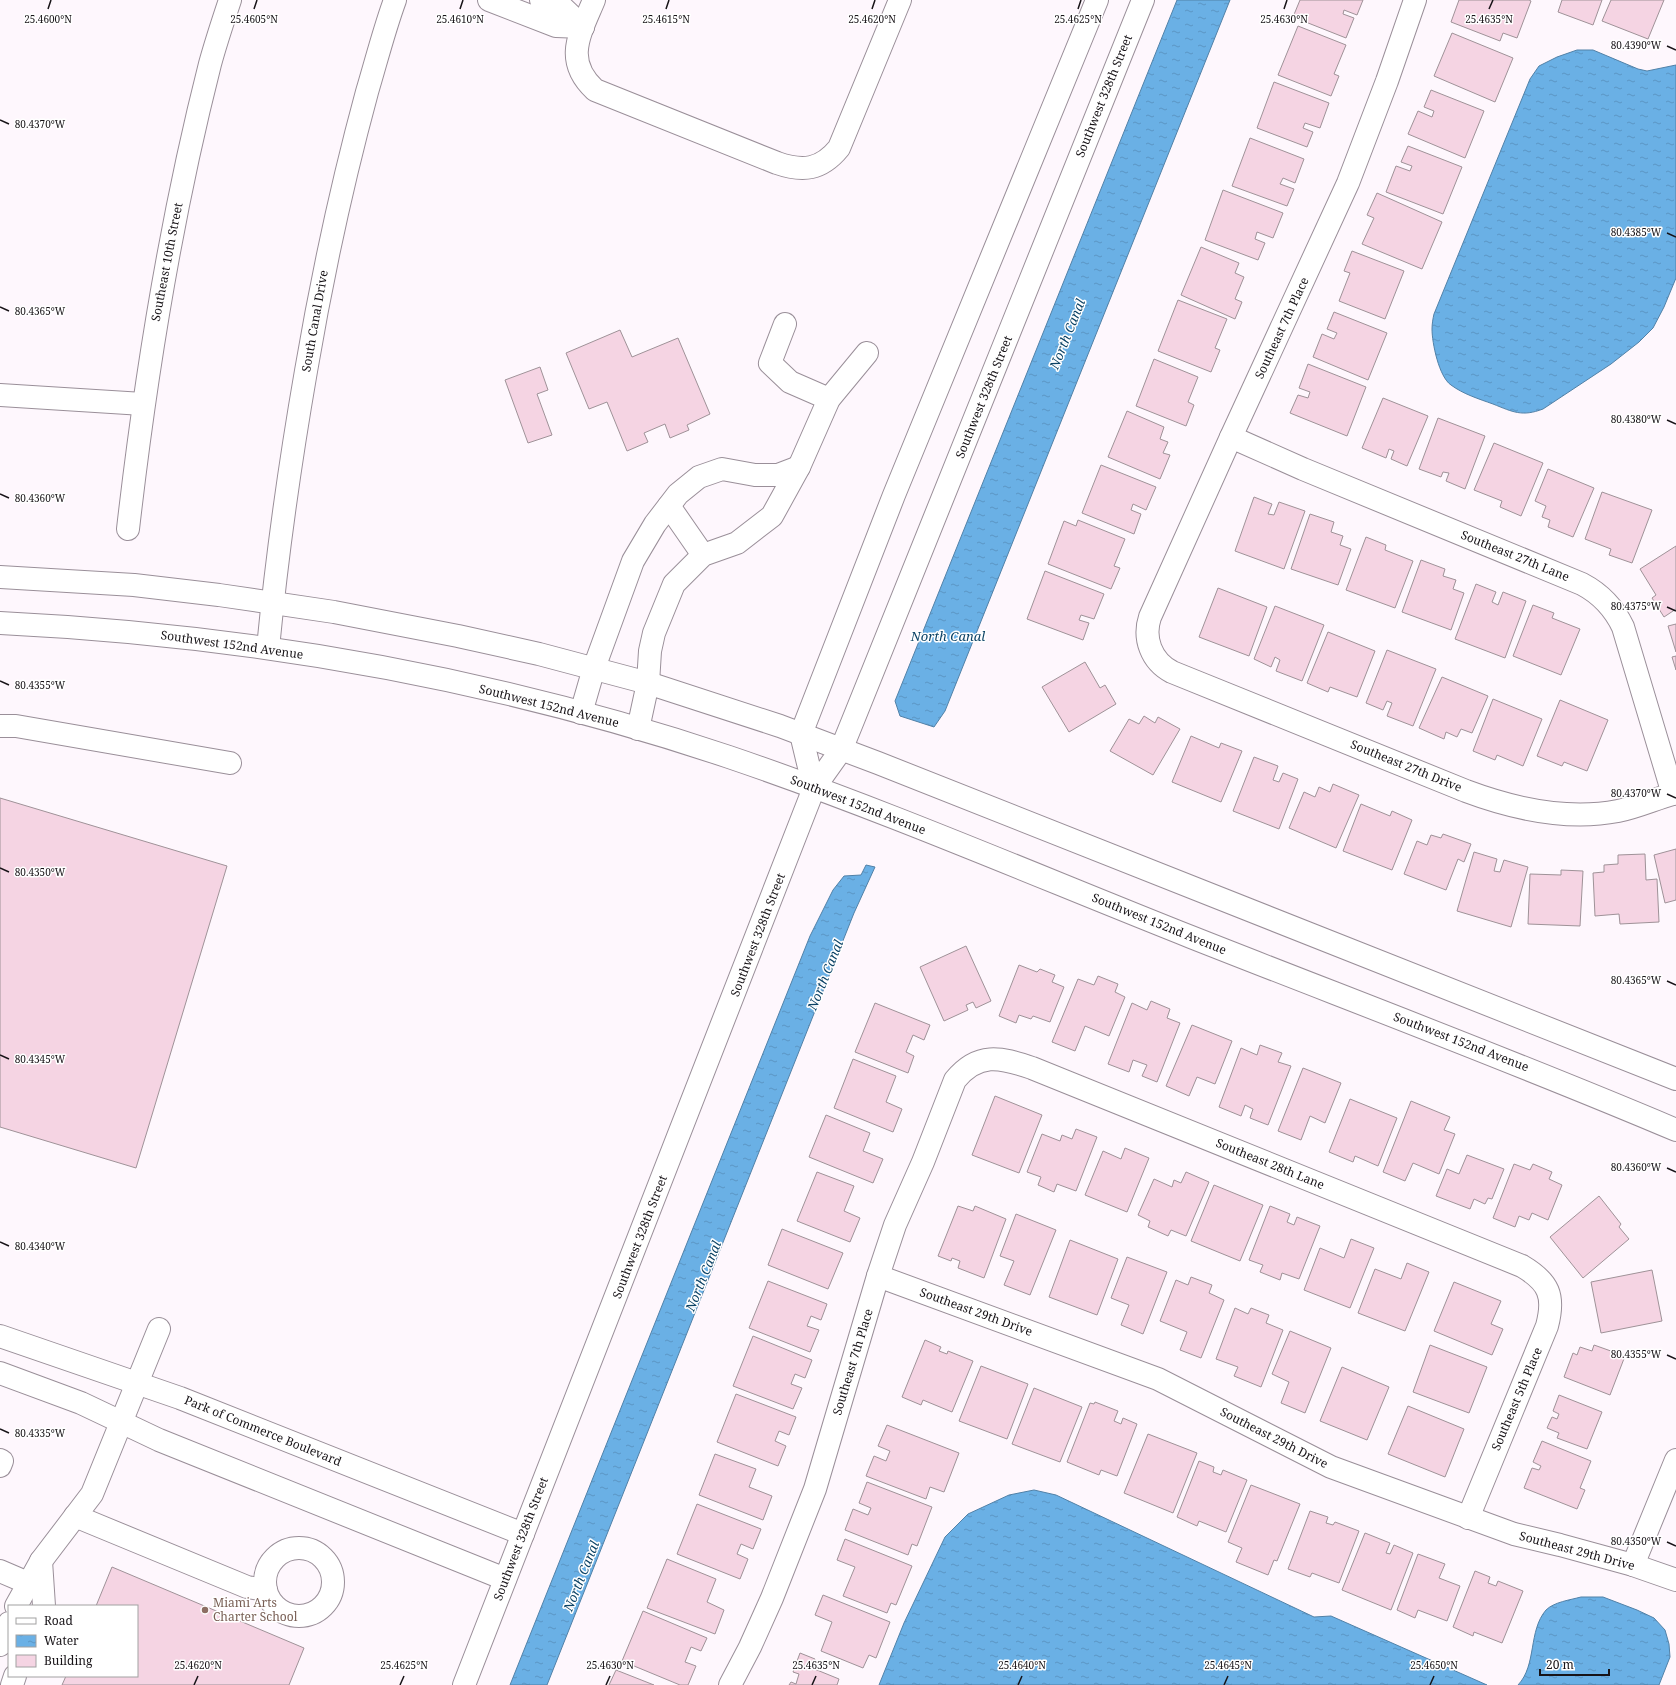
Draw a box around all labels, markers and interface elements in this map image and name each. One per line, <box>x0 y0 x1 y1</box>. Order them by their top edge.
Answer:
text: 25.4600°N <box>24 12 72 26</box>
text: 25.4605°N <box>230 12 278 26</box>
text: 25.4610°N <box>436 12 484 26</box>
text: 25.4615°N <box>642 12 690 26</box>
text: 25.4620°N <box>848 12 896 26</box>
text: 25.4625°N <box>1054 12 1102 26</box>
text: 25.4630°N <box>1260 12 1308 26</box>
text: 25.4635°N <box>1465 12 1513 26</box>
street label: Southwest 328th Street <box>1071 32 1136 160</box>
text: 80.4390°W <box>1611 38 1662 52</box>
text: 80.4370°W <box>15 117 66 131</box>
street label: Southeast 10th Street <box>147 201 186 323</box>
text: 80.4385°W <box>1611 225 1662 239</box>
street label: South Canal Drive <box>297 269 332 373</box>
street label: Southeast 7th Place <box>1250 274 1313 381</box>
water label: North Canal <box>1044 296 1089 373</box>
text: 80.4365°W <box>15 304 66 318</box>
street label: Southwest 328th Street <box>951 333 1016 461</box>
text: 80.4380°W <box>1611 412 1662 426</box>
text: 80.4360°W <box>15 491 66 505</box>
street label: Southeast 27th Lane <box>1458 526 1572 585</box>
text: 80.4375°W <box>1611 599 1662 613</box>
street label: Southwest 152nd Avenue <box>160 626 304 663</box>
water label: North Canal <box>910 627 985 645</box>
text: 80.4355°W <box>15 678 66 692</box>
street label: Southwest 152nd Avenue <box>477 680 621 731</box>
street label: Southeast 27th Drive <box>1348 735 1464 796</box>
street label: Southwest 152nd Avenue <box>788 771 928 838</box>
text: 80.4370°W <box>1611 786 1662 800</box>
text: 80.4350°W <box>15 865 66 879</box>
street label: Southwest 328th Street <box>726 871 789 999</box>
street label: Southwest 152nd Avenue <box>1089 889 1229 958</box>
water label: North Canal <box>802 937 847 1014</box>
text: 80.4365°W <box>1611 973 1662 987</box>
street label: Southwest 152nd Avenue <box>1391 1008 1531 1075</box>
text: 80.4345°W <box>15 1052 66 1066</box>
street label: Southeast 28th Lane <box>1213 1134 1327 1193</box>
text: 80.4360°W <box>1611 1160 1662 1174</box>
street label: Southwest 328th Street <box>608 1173 671 1301</box>
water label: North Canal <box>680 1238 725 1315</box>
text: 80.4340°W <box>15 1239 66 1253</box>
street label: Southeast 29th Drive <box>917 1283 1035 1340</box>
street label: Southeast 7th Place <box>828 1306 877 1417</box>
street label: Southeast 5th Place <box>1487 1345 1546 1453</box>
text: 80.4355°W <box>1611 1347 1662 1361</box>
street label: Park of Commerce Boulevard <box>182 1391 345 1470</box>
street label: Southeast 29th Drive <box>1217 1403 1331 1472</box>
text: 80.4335°W <box>15 1426 66 1440</box>
street label: Southwest 328th Street <box>489 1475 552 1603</box>
street label: Southeast 29th Drive <box>1518 1527 1637 1574</box>
text: 80.4350°W <box>1611 1534 1662 1548</box>
water label: North Canal <box>558 1538 603 1615</box>
place label: Miami Arts Charter School <box>213 1594 298 1625</box>
legend <box>8 1605 138 1677</box>
marker: Miami Arts Charter School <box>200 1605 210 1615</box>
text: Road <box>44 1612 74 1629</box>
text: Water <box>44 1632 79 1649</box>
scale bar <box>1540 1651 1609 1677</box>
text: Building <box>44 1652 93 1669</box>
text: 20 m <box>1546 1656 1574 1673</box>
text: 25.4620°N <box>174 1658 222 1672</box>
text: 25.4625°N <box>380 1658 428 1672</box>
text: 25.4630°N <box>586 1658 634 1672</box>
text: 25.4635°N <box>792 1658 840 1672</box>
text: 25.4640°N <box>998 1658 1046 1672</box>
text: 25.4645°N <box>1204 1658 1252 1672</box>
text: 25.4650°N <box>1410 1658 1458 1672</box>

